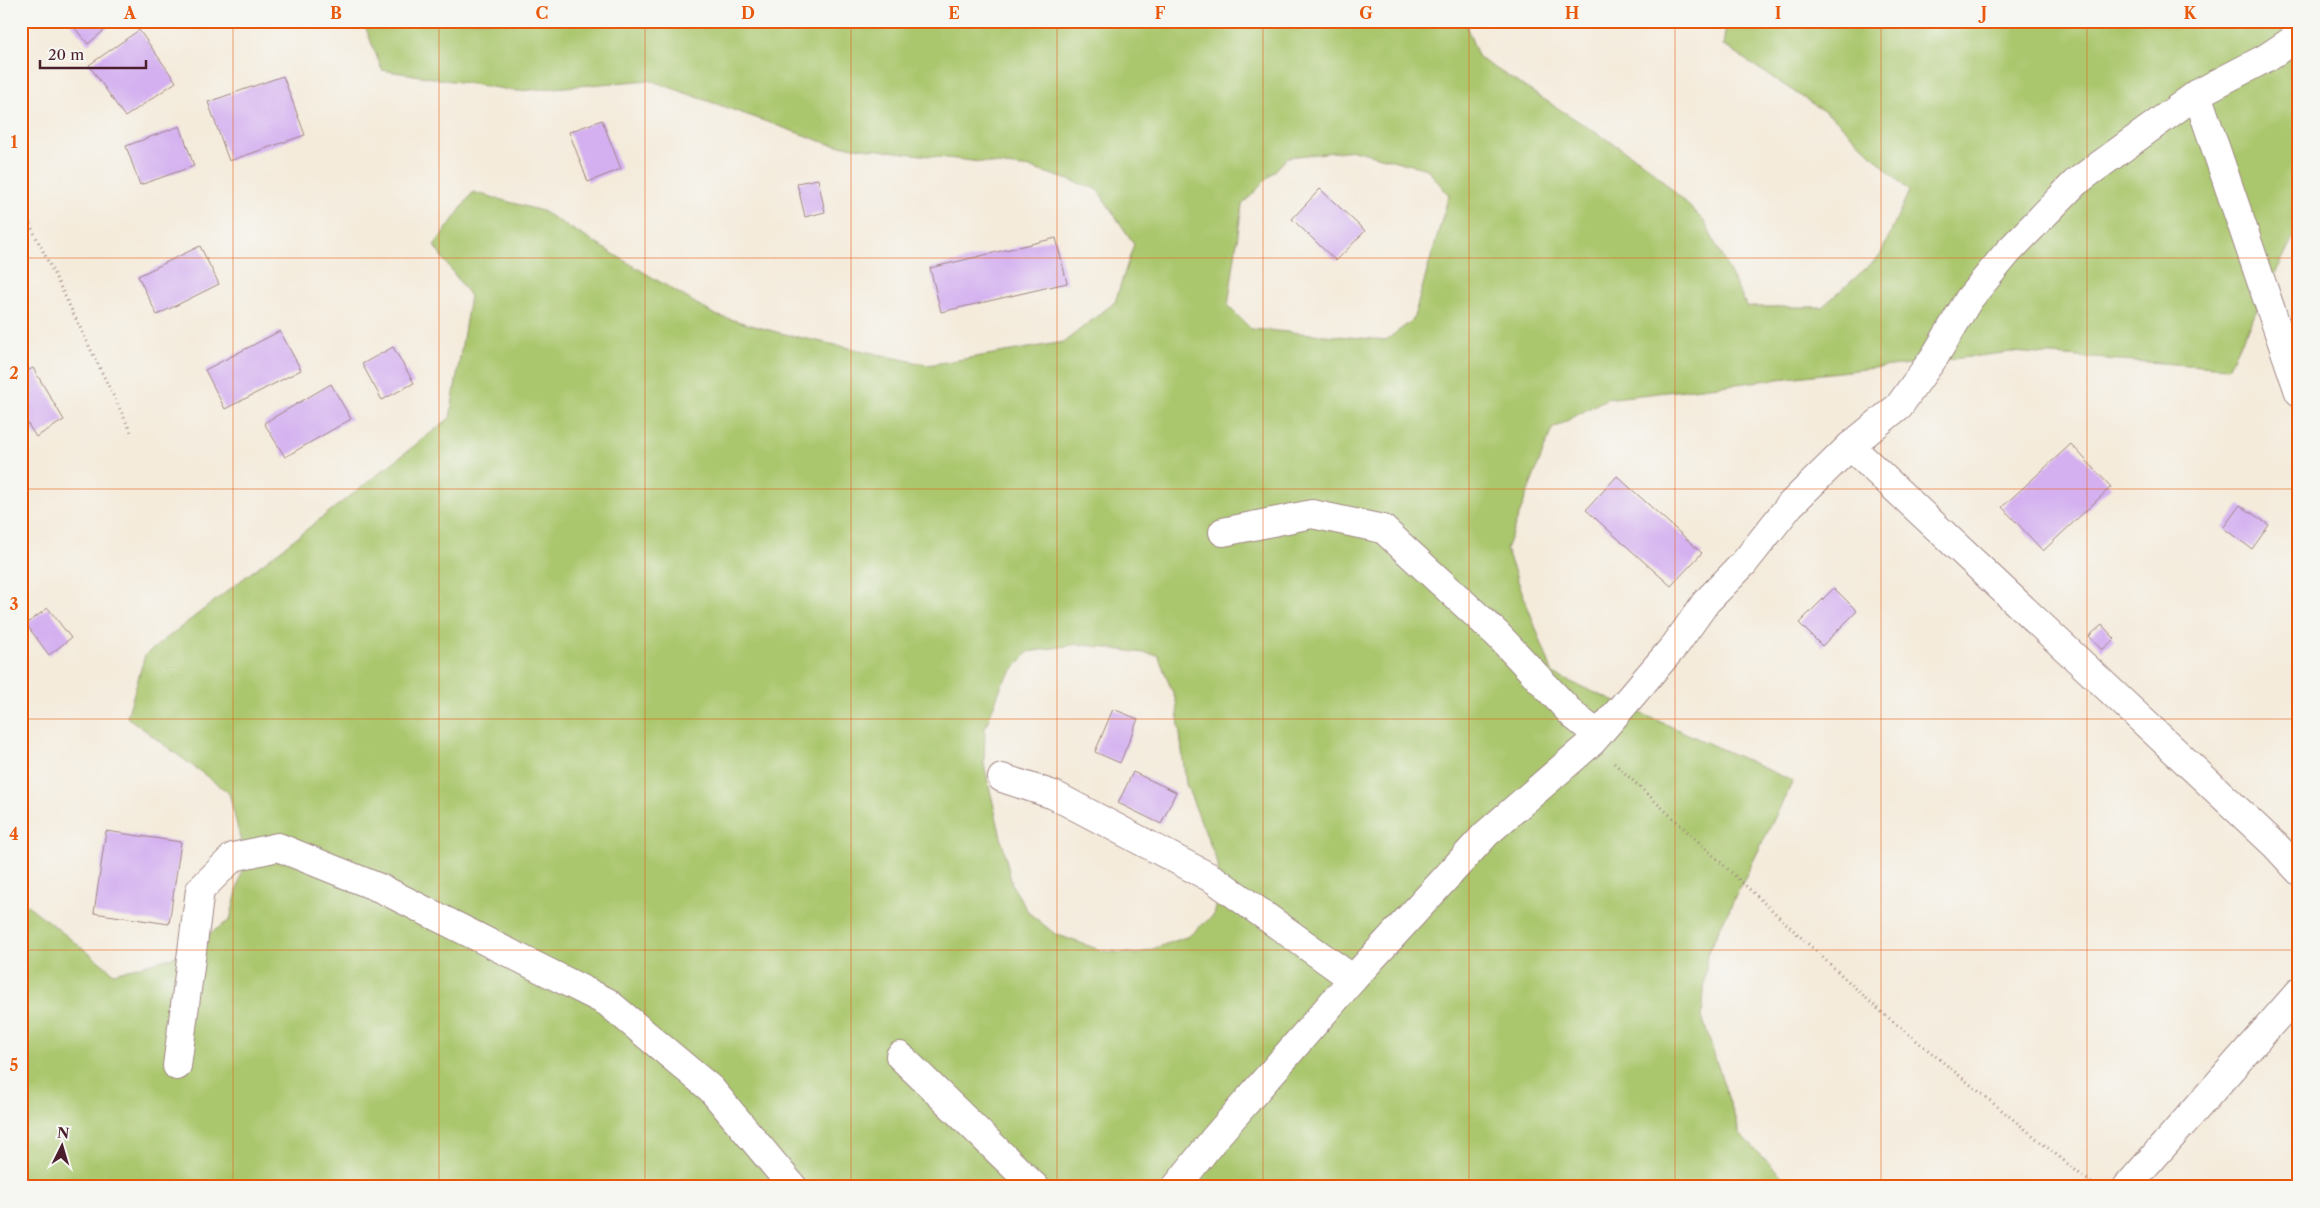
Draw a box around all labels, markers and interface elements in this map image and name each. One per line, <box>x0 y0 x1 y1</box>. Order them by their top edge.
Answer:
text: A <box>123 3 137 23</box>
text: B <box>330 3 342 23</box>
text: C <box>536 3 548 23</box>
text: D <box>741 3 755 23</box>
text: E <box>948 3 960 23</box>
text: F <box>1155 3 1166 23</box>
text: G <box>1359 3 1373 23</box>
text: H <box>1565 3 1579 23</box>
text: I <box>1775 3 1782 23</box>
text: J <box>1978 3 1987 23</box>
text: K <box>2184 3 2198 23</box>
scale bar <box>40 38 146 70</box>
text: 20 m <box>48 45 84 64</box>
text: 1 <box>10 132 18 152</box>
text: 2 <box>9 363 19 383</box>
text: 3 <box>9 594 19 614</box>
text: 4 <box>9 824 19 844</box>
text: 5 <box>10 1055 19 1075</box>
north arrow <box>38 1120 88 1170</box>
text: N <box>56 1124 70 1143</box>

